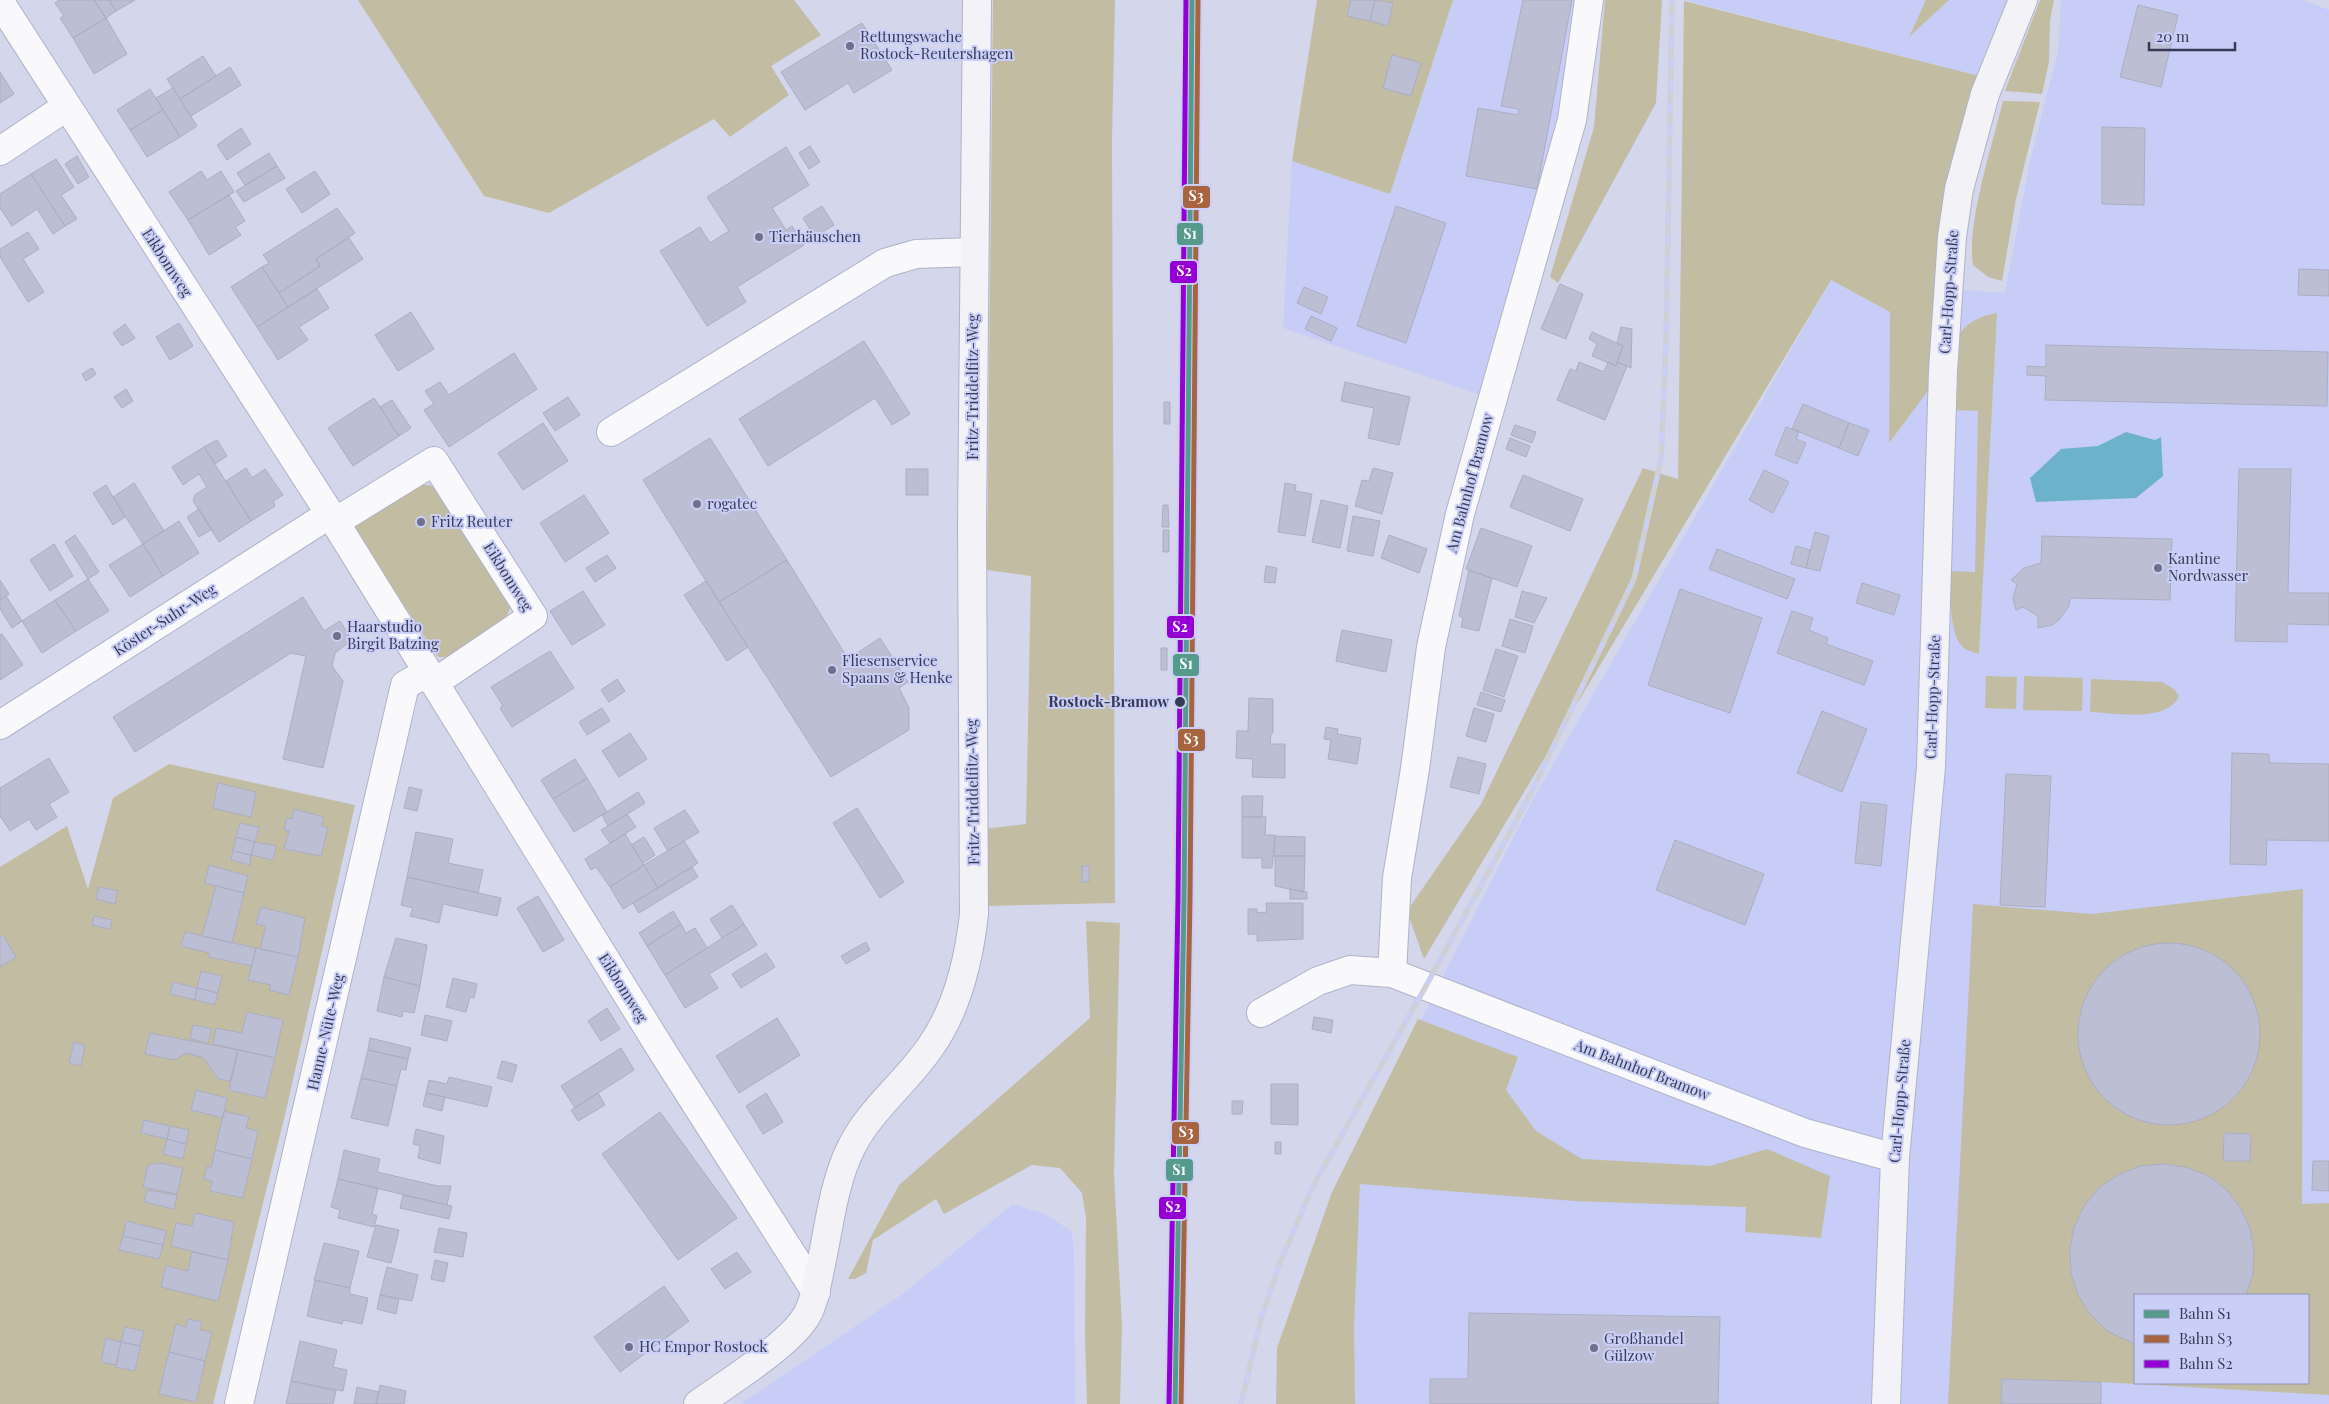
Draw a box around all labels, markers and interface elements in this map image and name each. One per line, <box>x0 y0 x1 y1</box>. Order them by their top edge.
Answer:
scale bar <box>2149 20 2235 52</box>
place label: Rettungswache Rostock-Reutershagen <box>860 26 1013 63</box>
text: 20 m <box>2156 26 2190 46</box>
marker: Rettungswache Rostock-Reutershagen <box>844 40 856 52</box>
line badge: S3 <box>1182 185 1211 209</box>
text: S3 <box>1188 186 1204 205</box>
line badge: S1 <box>1176 222 1204 246</box>
street label: Eikbomweg <box>138 224 198 301</box>
text: S1 <box>1183 224 1197 243</box>
place label: Tierhäuschen <box>769 226 861 246</box>
street label: Carl-Hopp-Straße <box>1934 229 1962 355</box>
marker: Tierhäuschen <box>753 231 765 243</box>
line badge: S2 <box>1169 260 1198 284</box>
text: S2 <box>1176 261 1192 280</box>
street label: Fritz-Triddelfitz-Weg <box>962 314 982 460</box>
street label: Am Bahnhof Bramow <box>1441 411 1497 555</box>
place label: rogatec <box>707 493 757 513</box>
marker: rogatec <box>691 498 703 510</box>
place label: Fritz Reuter <box>431 511 513 531</box>
marker: Fritz Reuter <box>415 516 427 528</box>
street label: Eikbomweg <box>480 538 538 615</box>
place label: Kantine Nordwasser <box>2168 548 2249 585</box>
marker: Kantine Nordwasser <box>2152 562 2164 574</box>
street label: Köster-Suhr-Weg <box>109 578 220 660</box>
line badge: S2 <box>1166 615 1195 639</box>
place label: Haarstudio Birgit Batzing <box>347 616 439 653</box>
text: S2 <box>1172 617 1188 636</box>
marker: Haarstudio Birgit Batzing <box>331 630 343 642</box>
street label: Carl-Hopp-Straße <box>1920 635 1944 759</box>
place label: Fliesenservice Spaans & Henke <box>842 650 953 687</box>
line badge: S1 <box>1172 653 1200 677</box>
text: S1 <box>1179 654 1193 673</box>
marker: Fliesenservice Spaans & Henke <box>826 664 838 676</box>
place label: Rostock-Bramow <box>1048 691 1169 711</box>
marker: Rostock-Bramow <box>1173 695 1187 709</box>
street label: Fritz-Triddelfitz-Weg <box>961 719 983 865</box>
line badge: S3 <box>1177 728 1206 752</box>
text: S3 <box>1183 729 1199 748</box>
street label: Eikbomweg <box>595 949 653 1026</box>
street label: Hanne-Nüte-Weg <box>302 971 348 1092</box>
street label: Am Bahnhof Bramow <box>1571 1034 1713 1104</box>
street label: Carl-Hopp-Straße <box>1884 1038 1914 1164</box>
line badge: S3 <box>1171 1121 1200 1145</box>
text: S3 <box>1178 1122 1194 1141</box>
line badge: S1 <box>1165 1158 1194 1182</box>
text: S1 <box>1172 1160 1186 1179</box>
line badge: S2 <box>1158 1196 1187 1220</box>
text: S2 <box>1165 1197 1181 1216</box>
legend <box>2134 1294 2309 1384</box>
text: Bahn S1 <box>2179 1303 2231 1323</box>
place label: Großhandel Gülzow <box>1604 1328 1684 1365</box>
text: Bahn S3 <box>2179 1328 2232 1348</box>
place label: HC Empor Rostock <box>639 1336 768 1356</box>
marker: HC Empor Rostock <box>623 1341 635 1353</box>
marker: Großhandel Gülzow <box>1588 1342 1600 1354</box>
text: Bahn S2 <box>2179 1353 2233 1373</box>

